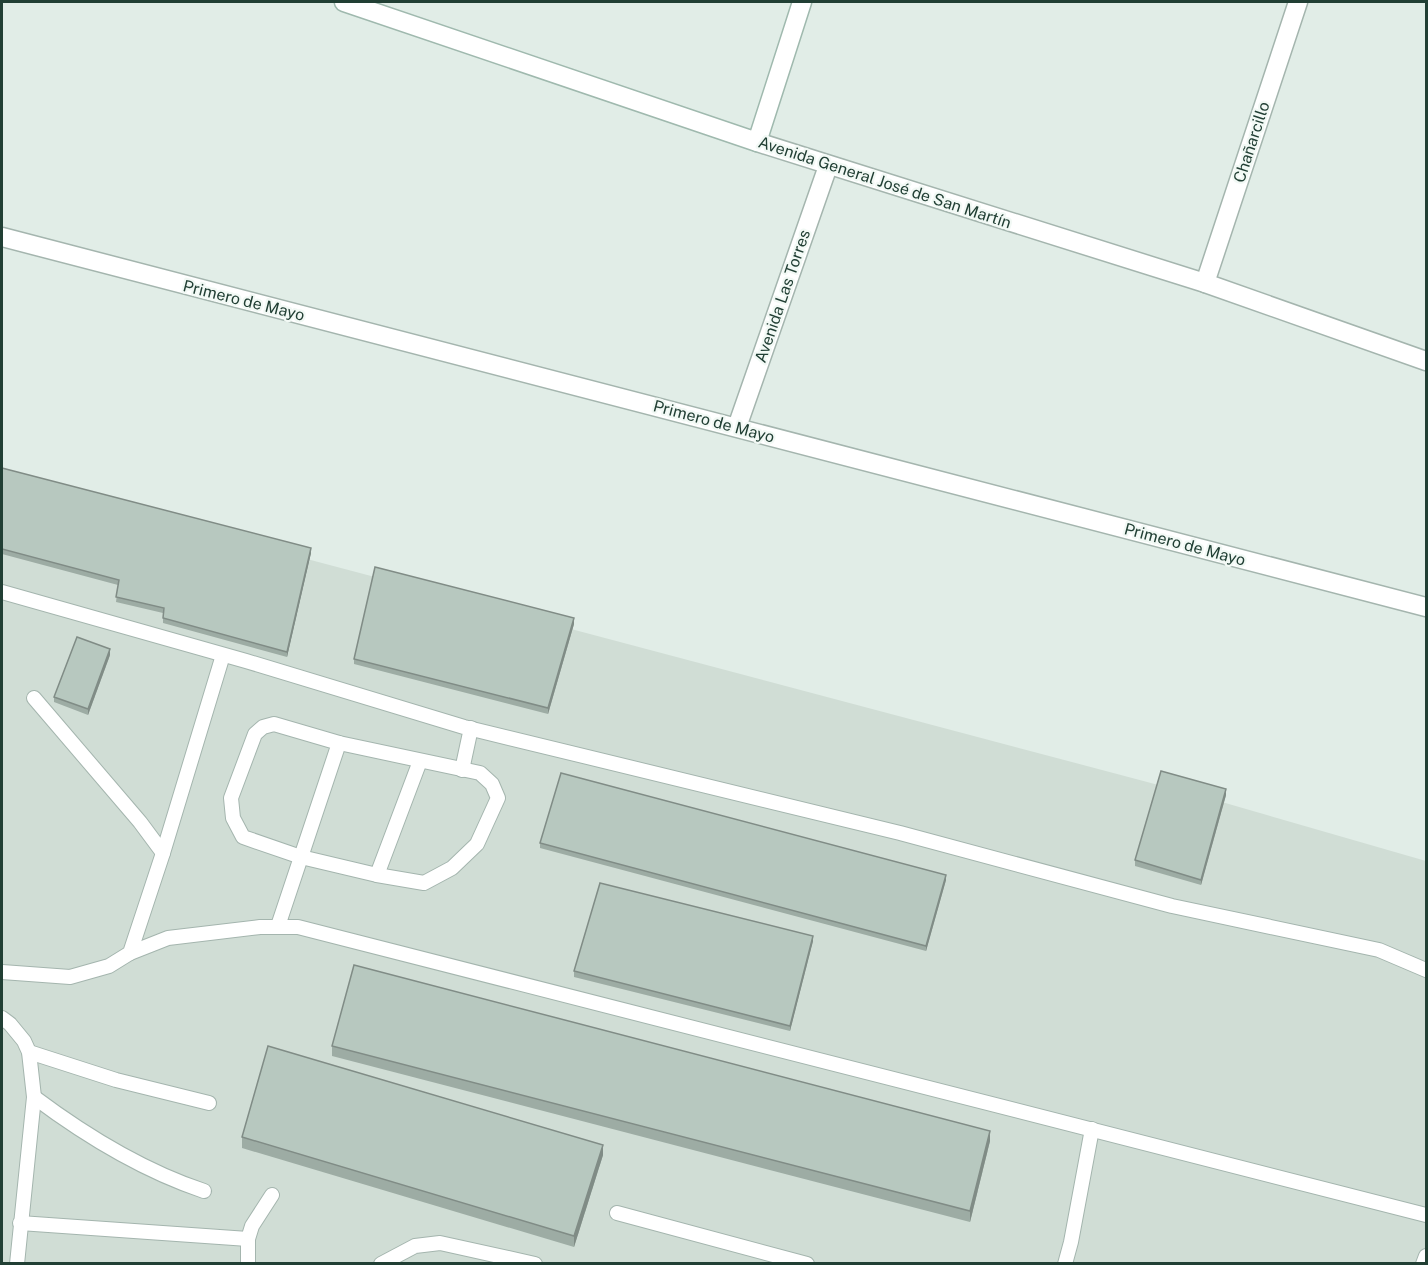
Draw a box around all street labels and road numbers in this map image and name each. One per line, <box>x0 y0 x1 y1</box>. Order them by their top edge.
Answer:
street label: Chañarcillo <box>1229 99 1273 185</box>
street label: Avenida General José de San Martín <box>756 133 1014 232</box>
street label: Avenida Las Torres <box>751 227 814 365</box>
street label: Primero de Mayo <box>181 276 307 325</box>
street label: Primero de Mayo <box>651 396 777 447</box>
street label: Primero de Mayo <box>1122 519 1248 570</box>

